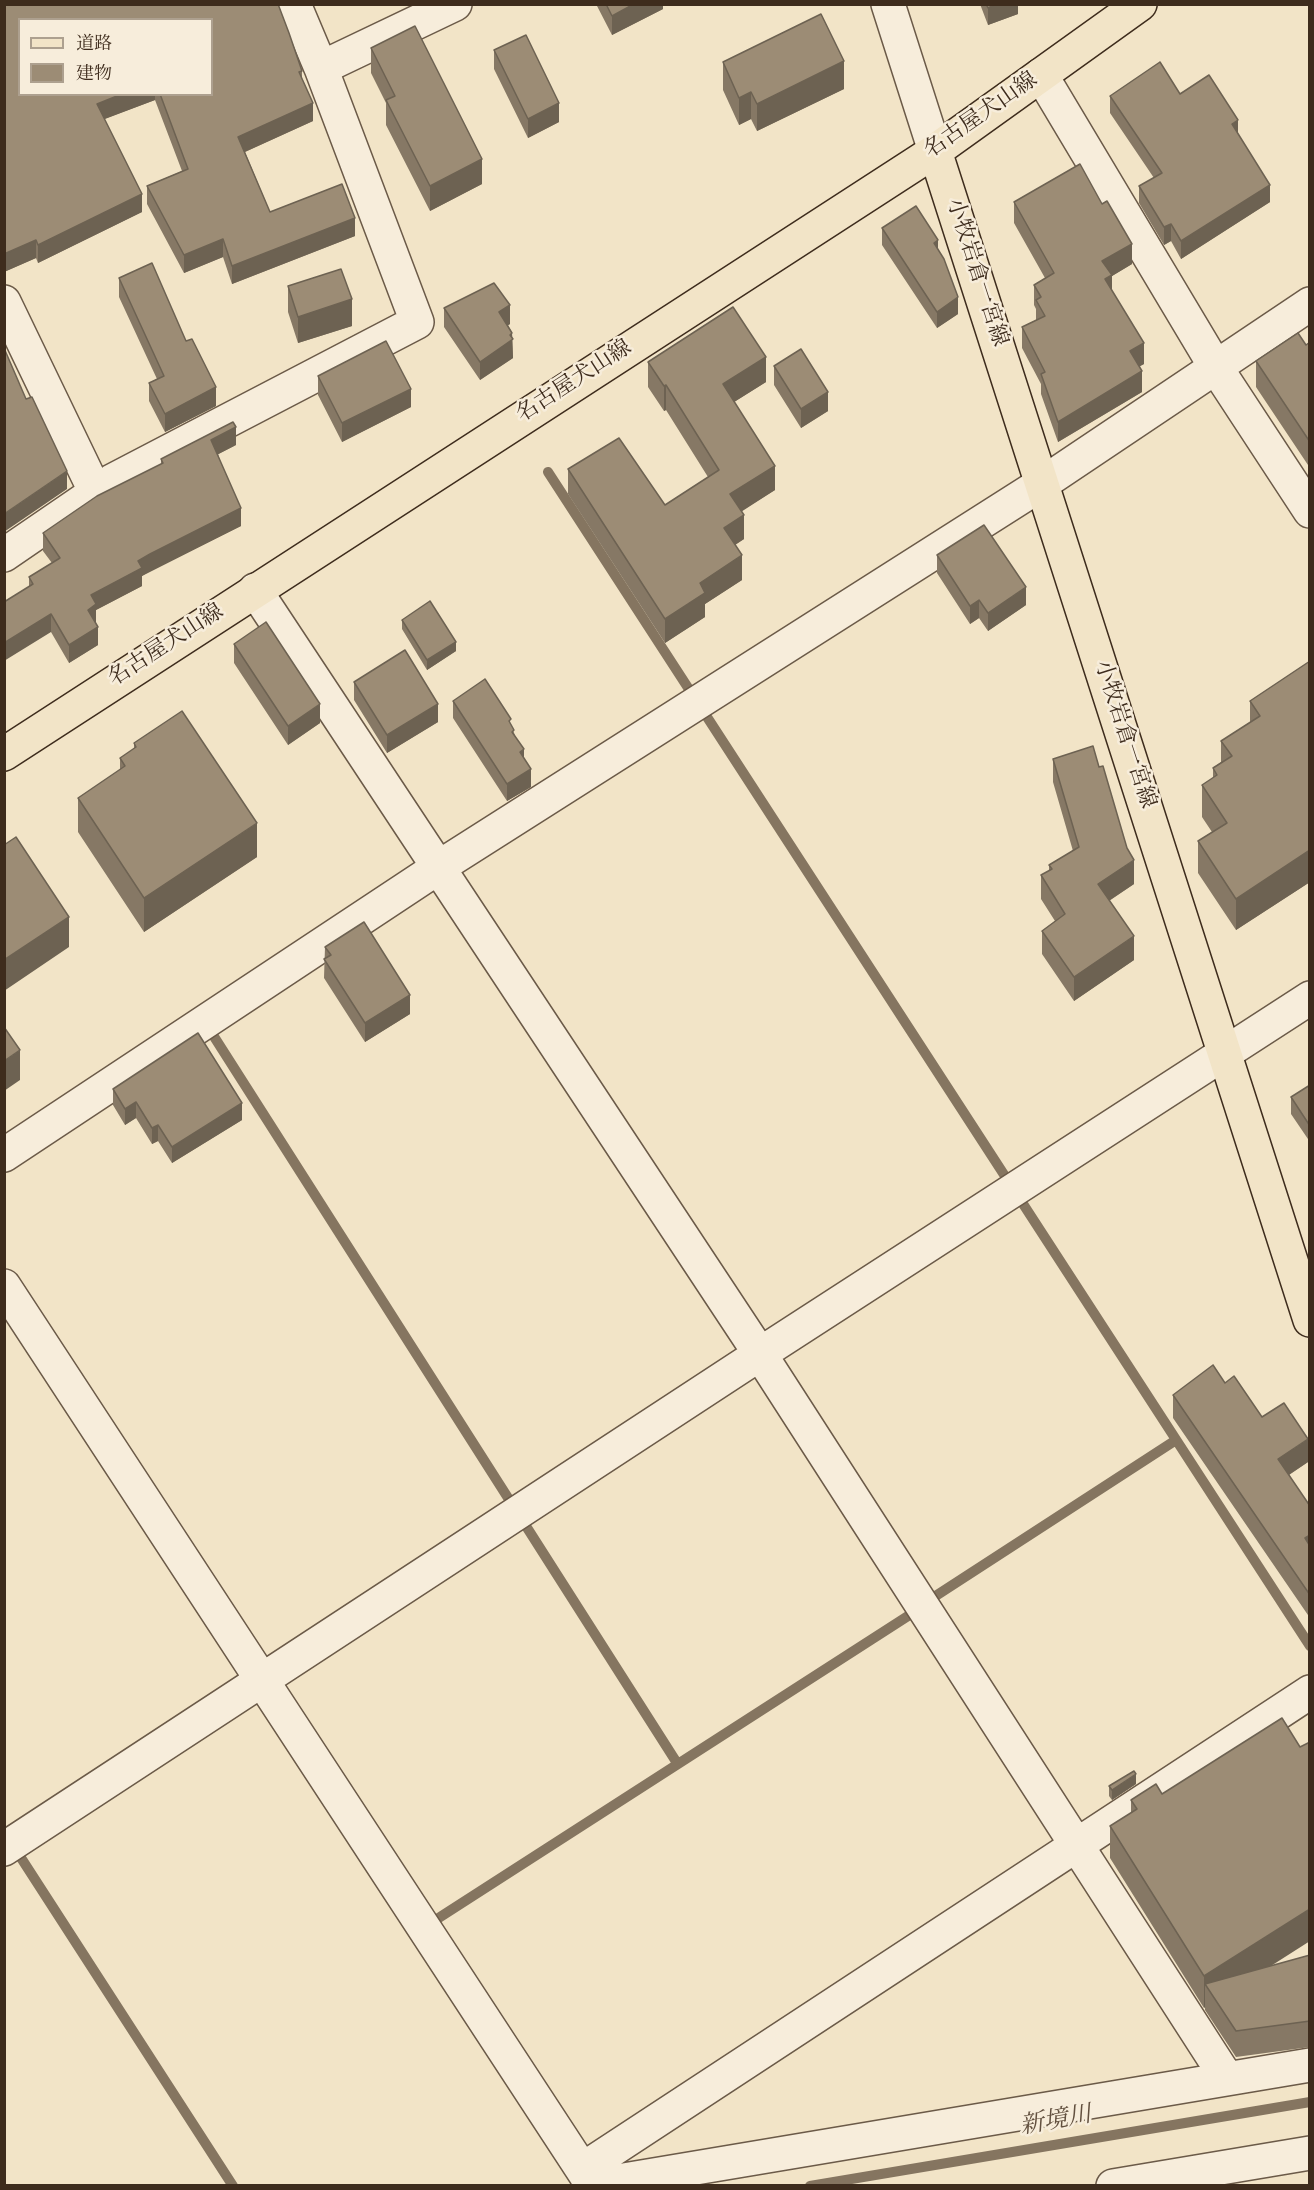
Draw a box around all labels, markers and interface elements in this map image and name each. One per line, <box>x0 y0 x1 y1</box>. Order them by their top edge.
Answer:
legend <box>18 18 213 96</box>
text: 道路 <box>76 32 112 58</box>
text: 建物 <box>76 62 112 88</box>
street label: 名古屋犬山線 <box>920 68 1044 166</box>
street label: 小牧岩倉一宮線 <box>939 196 1011 350</box>
street label: 名古屋犬山線 <box>512 336 638 430</box>
street label: 名古屋犬山線 <box>104 600 230 694</box>
street label: 小牧岩倉一宮線 <box>1087 658 1159 812</box>
water label: 新境川 <box>1018 2103 1094 2143</box>

